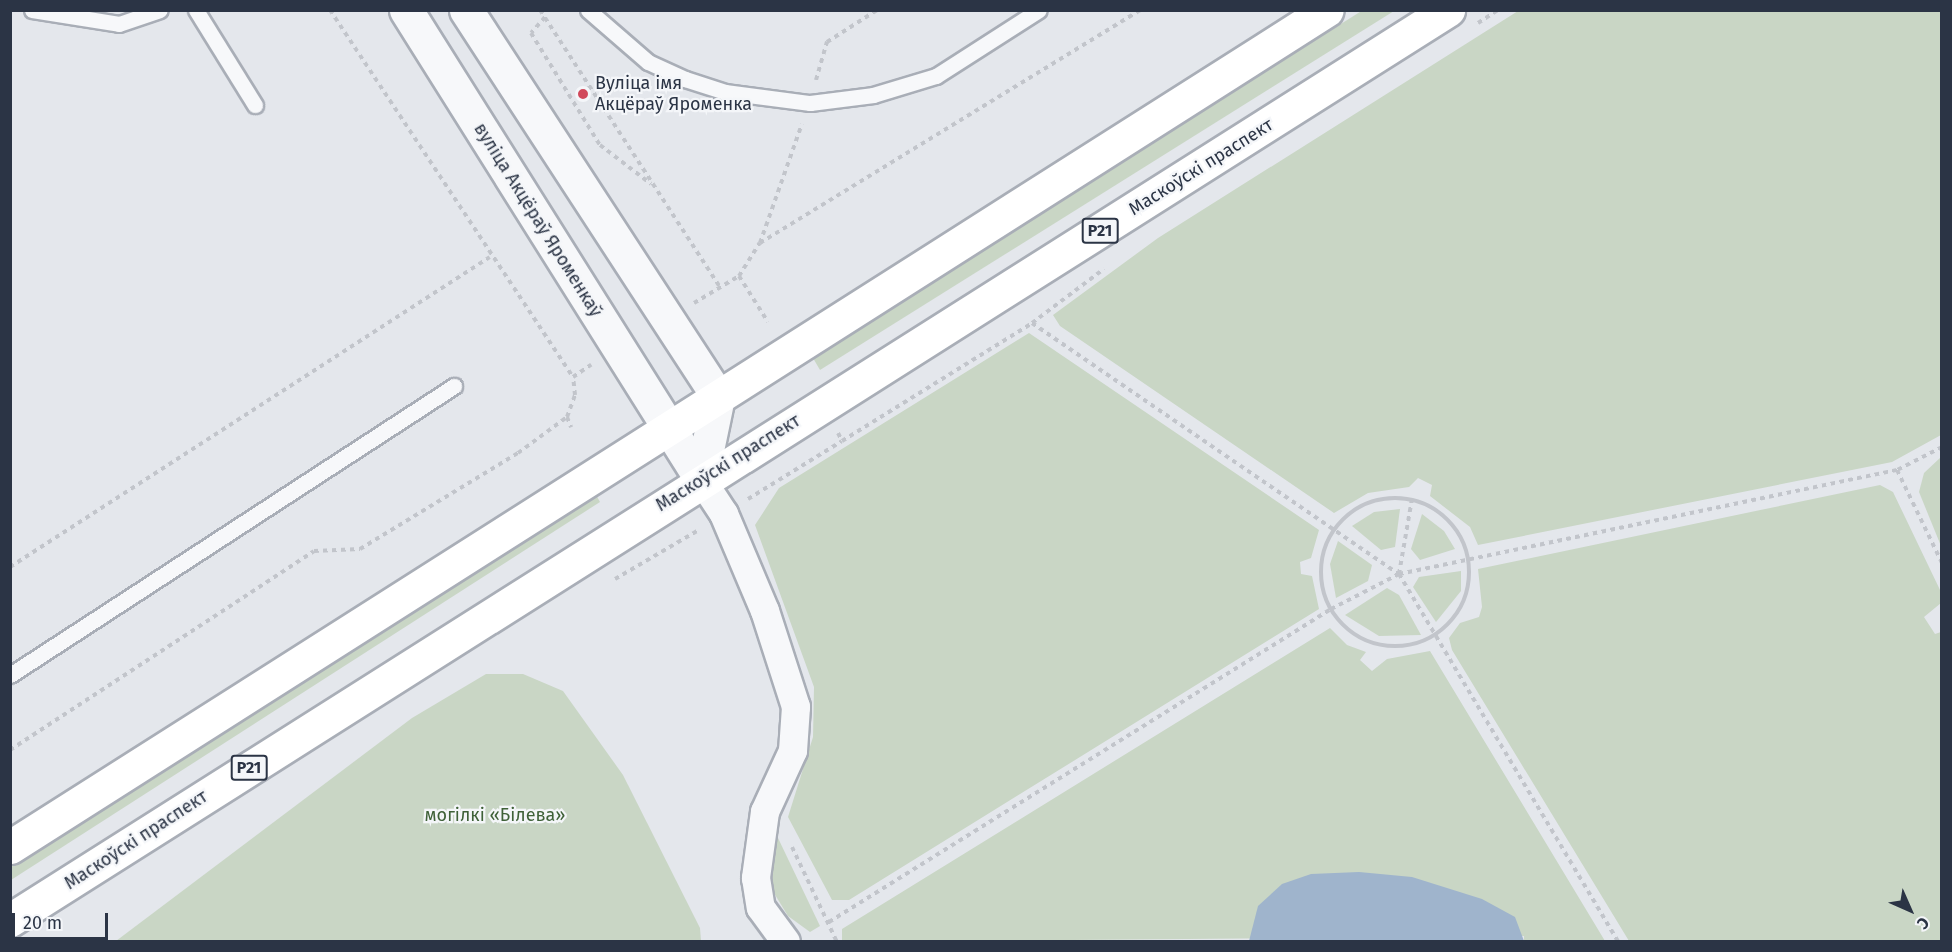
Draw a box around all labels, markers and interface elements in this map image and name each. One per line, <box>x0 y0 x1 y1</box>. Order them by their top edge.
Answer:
place label: Вуліца імя Акцёраў Яроменка <box>595 73 752 116</box>
marker: Вуліца імя Акцёраў Яроменка <box>576 87 590 101</box>
street label: Маскоўскі праспект <box>1125 114 1277 220</box>
street label: вуліца Акцёраў Яроменкаў <box>469 119 607 321</box>
road number: Р21 <box>1080 218 1120 244</box>
street label: Маскоўскі праспект <box>652 410 804 516</box>
road number: Р21 <box>230 755 268 781</box>
street label: Маскоўскі праспект <box>61 786 211 894</box>
park label: могілкі «Білева» <box>425 804 565 826</box>
north arrow <box>1880 880 1940 940</box>
scale bar <box>15 901 111 939</box>
text: 20 m <box>23 912 62 934</box>
text: С <box>1913 913 1933 933</box>

